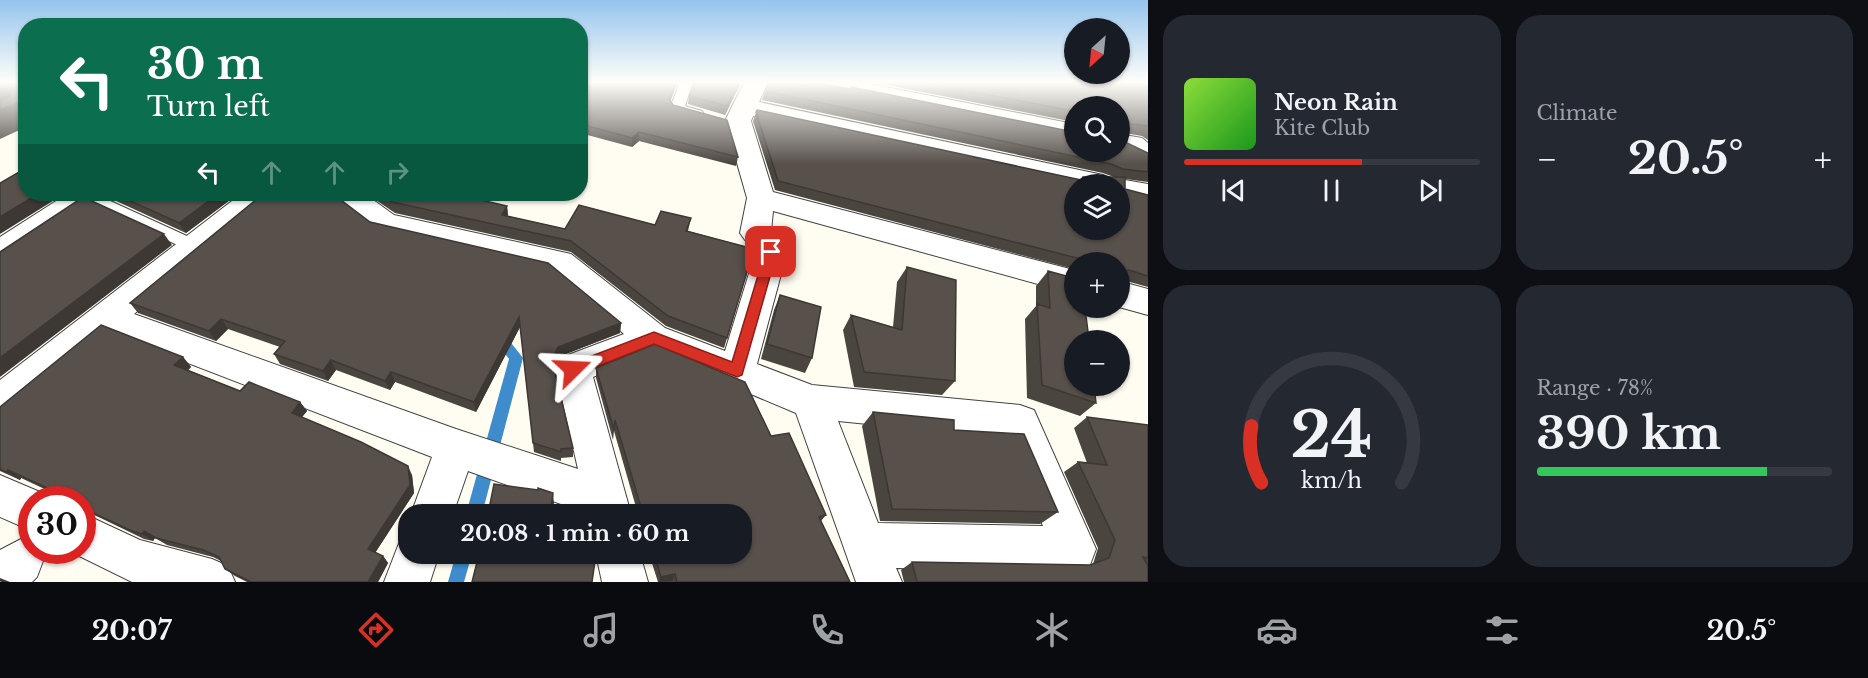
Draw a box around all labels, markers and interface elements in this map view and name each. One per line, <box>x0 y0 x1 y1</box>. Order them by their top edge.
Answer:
north arrow <box>1064 18 1130 84</box>
map controls <box>1064 18 1130 396</box>
text: 30 m <box>147 38 263 90</box>
icon: left <box>48 42 126 120</box>
text: Neon Rain <box>1274 89 1398 116</box>
text: Turn left <box>147 90 270 123</box>
button: search <box>1064 96 1130 162</box>
text: Climate <box>1537 101 1617 125</box>
text: Kite Club <box>1274 116 1370 140</box>
text: 20.5° <box>1628 130 1744 186</box>
text: − <box>1537 139 1557 180</box>
text: + <box>1814 139 1832 180</box>
icon: left <box>192 156 225 189</box>
icon: ahead <box>255 156 288 189</box>
icon: ahead <box>318 156 351 189</box>
icon: right <box>381 156 414 189</box>
button: layers <box>1064 174 1130 240</box>
icon: previous <box>1217 174 1250 207</box>
icon: pause <box>1315 174 1348 207</box>
icon: next <box>1414 174 1447 207</box>
pin <box>745 226 796 277</box>
icon: arrive <box>754 235 787 268</box>
button: + <box>1064 252 1130 318</box>
button: − <box>1064 330 1130 396</box>
position arrow <box>541 337 605 401</box>
text: Range · 78% <box>1537 376 1653 400</box>
text: 24 <box>1291 396 1373 474</box>
text: 390 km <box>1537 405 1721 461</box>
text: km/h <box>1301 467 1362 494</box>
speed limit sign: 30 <box>18 486 96 564</box>
text: 20:08 · 1 min · 60 m <box>461 520 689 547</box>
icon: directions <box>355 609 397 651</box>
icon: music <box>580 609 622 651</box>
icon: phone <box>806 609 848 651</box>
icon: climate <box>1031 609 1073 651</box>
icon: car <box>1256 609 1298 651</box>
icon: filters <box>1481 609 1523 651</box>
text: 20:07 <box>92 614 172 647</box>
text: 20.5° <box>1707 614 1776 647</box>

